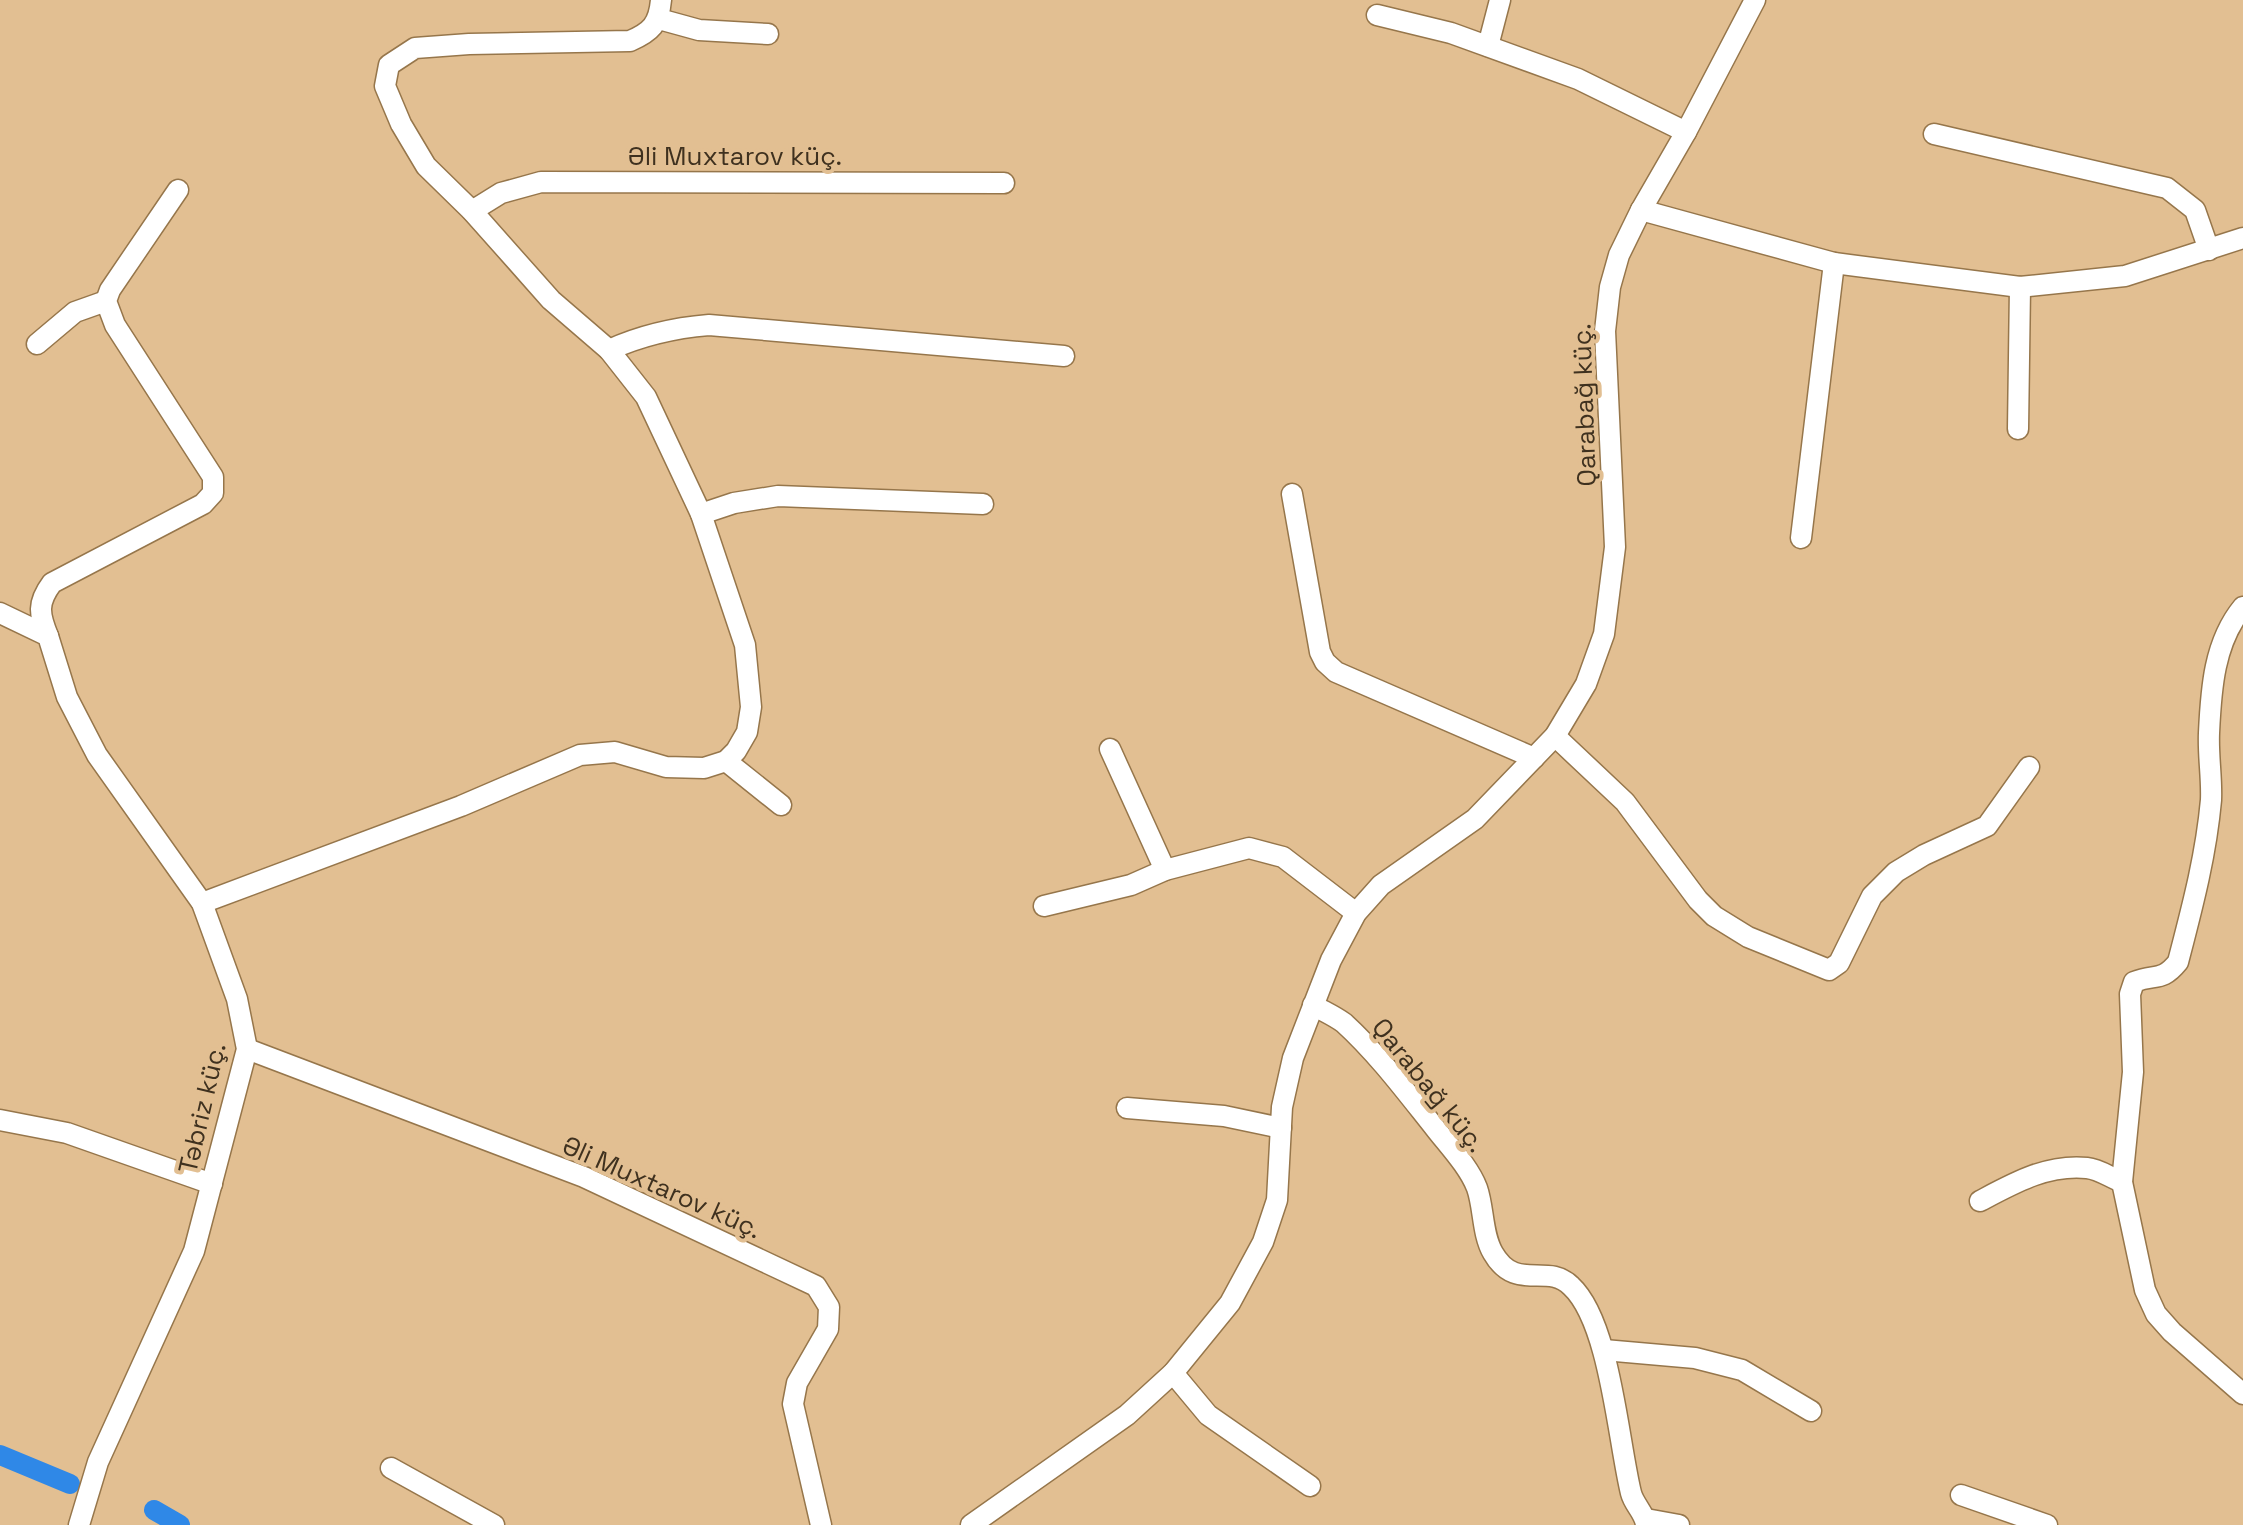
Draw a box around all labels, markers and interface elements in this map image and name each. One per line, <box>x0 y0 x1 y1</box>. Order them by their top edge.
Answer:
street label: Əli Muxtarov küç. <box>628 139 842 173</box>
street label: Qarabağ küç. <box>1564 323 1604 487</box>
street label: Qarabağ küç. <box>1364 1011 1494 1159</box>
street label: Təbriz küç. <box>170 1039 234 1177</box>
street label: Əli Muxtarov küç. <box>557 1128 767 1246</box>

